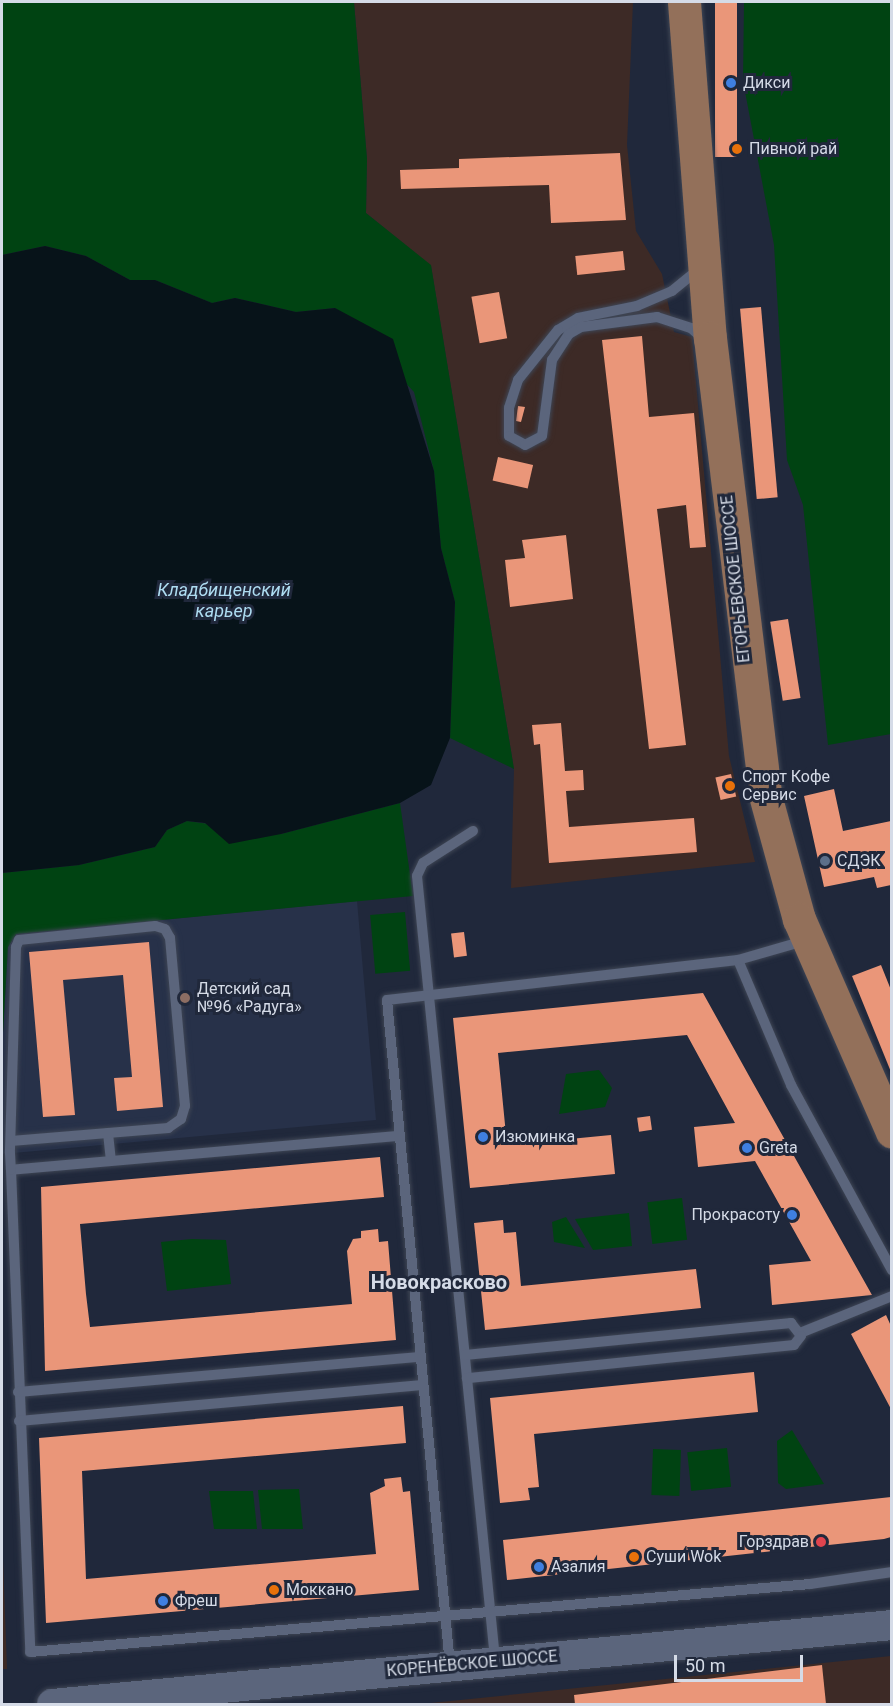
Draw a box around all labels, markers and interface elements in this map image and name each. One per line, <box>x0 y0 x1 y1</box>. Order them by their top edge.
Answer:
place label: Дикси <box>743 73 790 93</box>
marker: Дикси <box>724 76 738 90</box>
place label: Пивной рай <box>749 139 837 159</box>
marker: Пивной рай <box>730 142 744 156</box>
street label: ЕГОРЬЕВСКОЕ ШОССЕ <box>718 494 754 664</box>
water label: Кладбищенский карьер <box>157 580 291 622</box>
place label: Спорт Кофе Сервис <box>742 767 830 805</box>
marker: Спорт Кофе Сервис <box>723 779 737 793</box>
place label: СДЭК <box>837 851 881 871</box>
marker: СДЭК <box>818 854 832 868</box>
place label: Детский сад №96 «Радуга» <box>197 979 302 1017</box>
marker: Детский сад №96 «Радуга» <box>178 991 192 1005</box>
place label: Изюминка <box>495 1127 575 1147</box>
marker: Изюминка <box>476 1130 490 1144</box>
place label: Greta <box>759 1138 798 1158</box>
marker: Greta <box>740 1141 754 1155</box>
place label: Прокрасоту <box>691 1205 780 1225</box>
marker: Прокрасоту <box>785 1208 799 1222</box>
district label: Новокрасково <box>371 1270 507 1294</box>
place label: Горздрав <box>739 1532 809 1552</box>
marker: Горздрав <box>814 1535 828 1549</box>
place label: Суши Wok <box>646 1547 721 1567</box>
marker: Суши Wok <box>627 1550 641 1564</box>
place label: Азалия <box>551 1557 606 1577</box>
marker: Азалия <box>532 1560 546 1574</box>
place label: Моккано <box>286 1580 353 1600</box>
marker: Моккано <box>267 1583 281 1597</box>
place label: Фреш <box>175 1591 218 1611</box>
marker: Фреш <box>156 1594 170 1608</box>
scale bar <box>677 1643 806 1681</box>
street label: КОРЕНЁВСКОЕ ШОССЕ <box>386 1647 558 1681</box>
text: 50 m <box>685 1655 725 1676</box>

